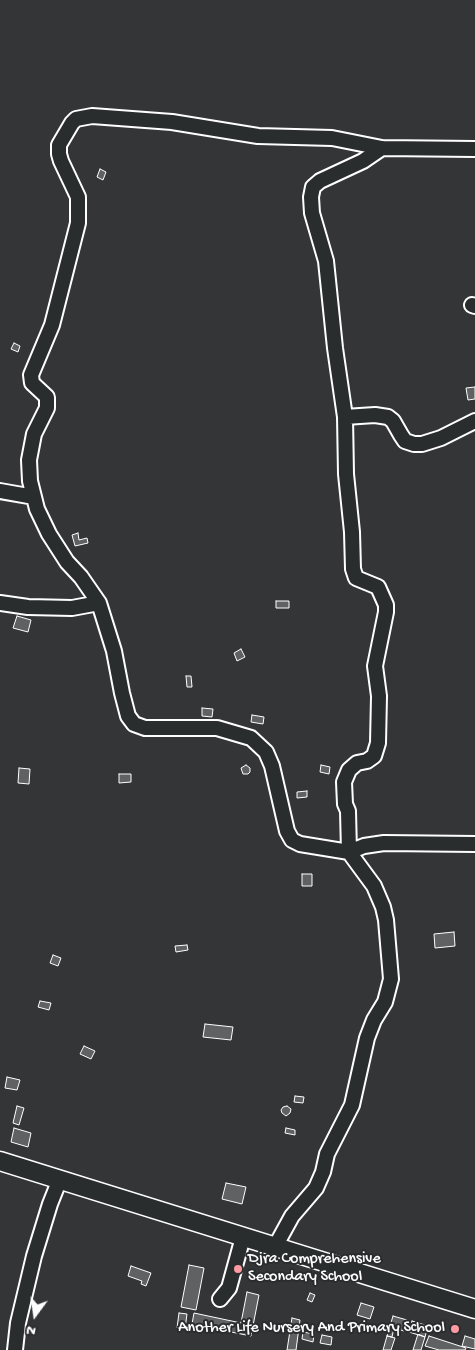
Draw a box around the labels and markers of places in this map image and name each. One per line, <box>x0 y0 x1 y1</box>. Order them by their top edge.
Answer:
place label: Djra Comprehensive Secondary School <box>248 1250 381 1288</box>
marker: Djra Comprehensive Secondary School <box>232 1263 244 1275</box>
place label: Another Life Nursery And Primary School <box>178 1319 445 1339</box>
marker: Another Life Nursery And Primary School <box>449 1323 461 1335</box>

